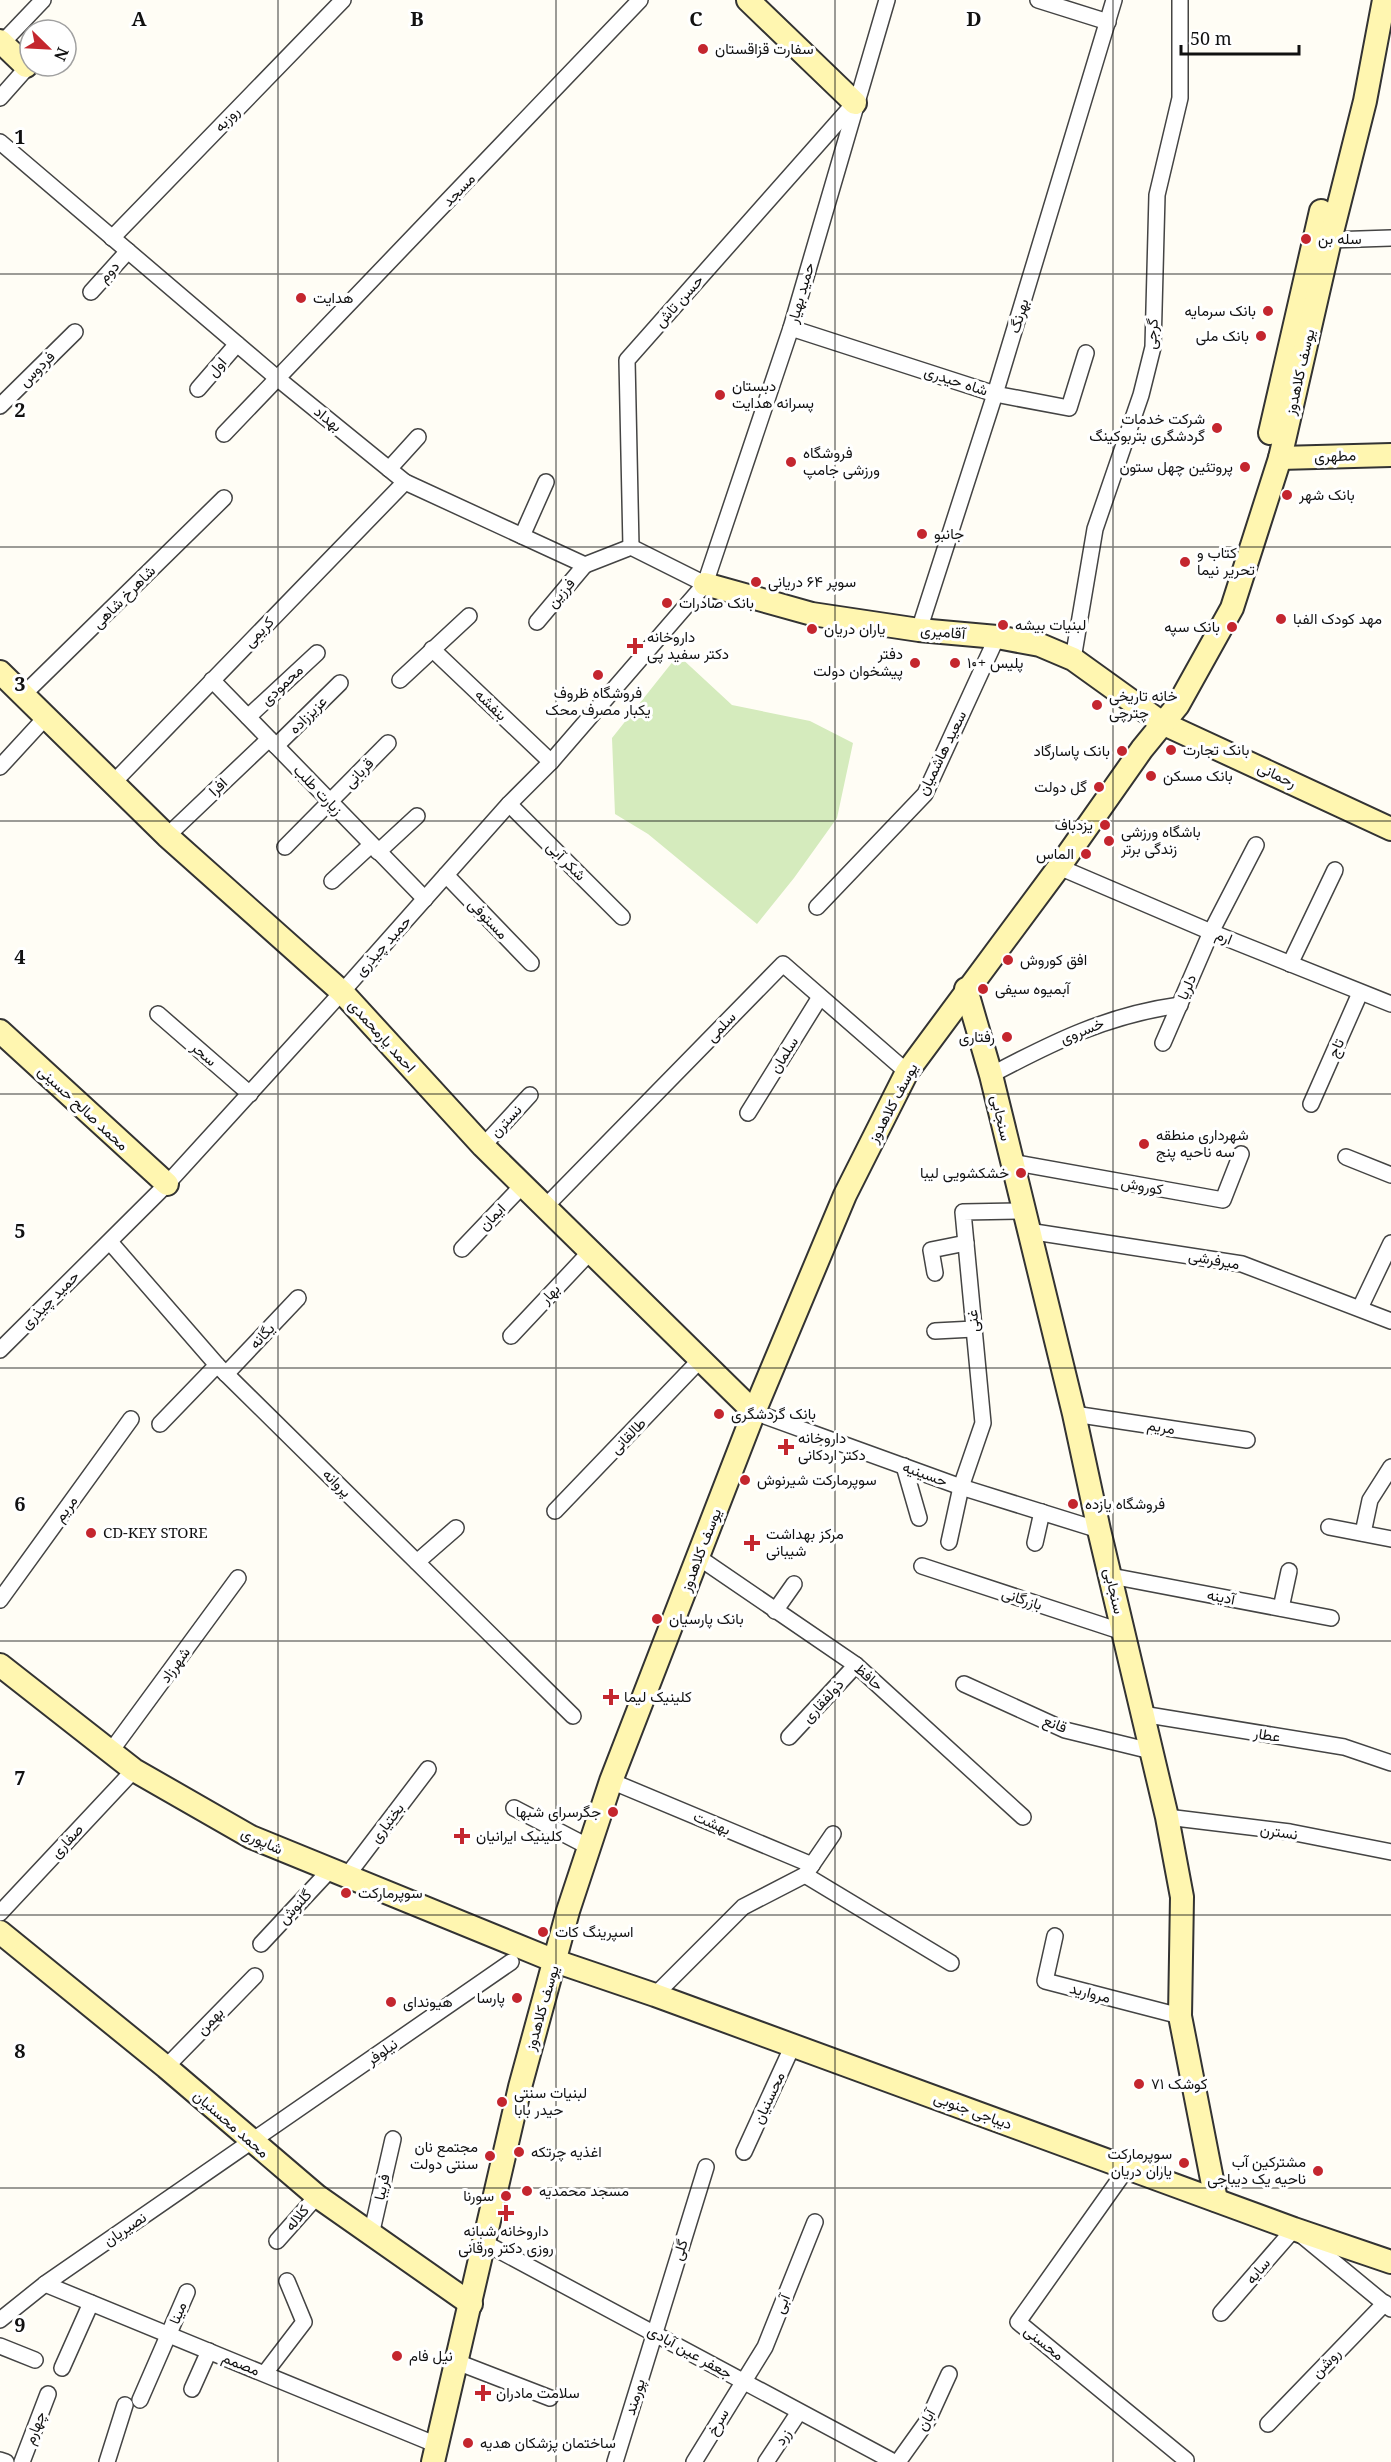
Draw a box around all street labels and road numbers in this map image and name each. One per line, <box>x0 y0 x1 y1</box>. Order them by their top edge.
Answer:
street label: روزبه <box>209 101 243 136</box>
street label: مسجد <box>438 168 479 210</box>
street label: دوم <box>93 256 124 287</box>
street label: حمید بهیار <box>782 260 818 326</box>
street label: حسن تاش <box>649 270 708 331</box>
street label: بهرنگ <box>1003 296 1033 335</box>
street label: گرجی <box>1140 317 1163 350</box>
street label: یوسف کلاهدوز <box>1279 327 1319 418</box>
street label: فردوس <box>14 346 59 391</box>
street label: اول <box>202 352 230 380</box>
street label: شاه حیدری <box>922 360 991 401</box>
street label: بهداد <box>310 401 347 436</box>
street label: مطهری <box>1314 444 1356 467</box>
street label: شاهرخ شاهی <box>87 560 161 634</box>
street label: فرزین <box>542 573 580 612</box>
street label: کریمی <box>239 611 279 652</box>
street label: آقامیری <box>920 619 968 644</box>
street label: محمودی <box>256 659 308 710</box>
street label: بنفشه <box>471 684 512 724</box>
street label: عزیززاده <box>284 691 331 738</box>
street label: سعید هاشمیان <box>912 707 970 798</box>
street label: قربانی <box>339 753 378 792</box>
street label: رحمانی <box>1254 756 1300 793</box>
street label: زیارت طلب <box>290 760 348 819</box>
street label: افرا <box>204 773 231 800</box>
street label: شکر آبی <box>542 836 591 885</box>
street label: مستوفی <box>464 894 513 944</box>
street label: حمید چیذری <box>350 911 416 981</box>
street label: ارم <box>1213 924 1236 949</box>
street label: دلریا <box>1172 971 1200 1002</box>
street label: احمد یارمحمدی <box>344 994 421 1077</box>
street label: سلمی <box>701 1007 741 1047</box>
street label: خسروی <box>1057 1012 1107 1049</box>
street label: سلمان <box>764 1032 802 1076</box>
street label: تاج <box>1322 1035 1350 1061</box>
street label: سحر <box>187 1036 222 1070</box>
street label: یوسف کلاهدوز <box>862 1059 922 1147</box>
street label: محمد صالح حسینی <box>33 1060 133 1156</box>
street label: سنجابی <box>986 1093 1017 1143</box>
street label: نسترن <box>485 1100 525 1141</box>
street label: کوروش <box>1119 1171 1165 1200</box>
street label: ایمان <box>473 1198 509 1234</box>
street label: میرفرشی <box>1187 1245 1241 1274</box>
street label: حمید چیذری <box>16 1266 84 1334</box>
street label: بهار <box>534 1279 564 1309</box>
street label: غنی <box>961 1309 984 1333</box>
street label: یگانه <box>244 1318 278 1352</box>
street label: طالقانی <box>605 1413 650 1459</box>
street label: مریم <box>1146 1414 1177 1439</box>
street label: حسینیه <box>900 1456 951 1490</box>
street label: پروانه <box>318 1464 356 1502</box>
street label: مریم <box>49 1491 82 1526</box>
street label: یوسف کلاهدوز <box>675 1505 725 1595</box>
street label: سنجابی <box>1099 1566 1130 1616</box>
street label: بازرگانی <box>999 1582 1045 1615</box>
street label: آدینه <box>1205 1584 1238 1609</box>
street label: شهرزاد <box>154 1642 194 1686</box>
street label: حافظ <box>851 1658 888 1694</box>
street label: ذولفقاری <box>797 1674 848 1727</box>
street label: قانع <box>1040 1709 1070 1739</box>
street label: عطار <box>1251 1722 1282 1746</box>
street label: بختیاری <box>365 1798 409 1847</box>
street label: بهشت <box>691 1805 734 1839</box>
street label: نسترن <box>1259 1818 1299 1844</box>
street label: صفاری <box>45 1819 88 1862</box>
street label: شاپوری <box>238 1822 287 1859</box>
street label: گلنوش <box>273 1884 316 1929</box>
street label: یوسف کلاهدوز <box>519 1963 563 2054</box>
street label: مروارید <box>1068 1977 1113 2007</box>
street label: بهمن <box>191 2002 228 2039</box>
street label: نیلوفر <box>361 2033 401 2070</box>
street label: محسنیان <box>747 2068 789 2127</box>
street label: محمد محسنیان <box>190 2085 274 2162</box>
street label: دیباجی جنوبی <box>931 2087 1015 2134</box>
street label: فریبا <box>368 2172 394 2202</box>
street label: کلاله <box>280 2200 313 2234</box>
street label: نصیریان <box>99 2207 150 2250</box>
street label: گلی <box>666 2236 693 2263</box>
street label: سایه <box>1240 2253 1274 2288</box>
street label: آبی <box>768 2290 795 2317</box>
street label: مینا <box>163 2298 191 2327</box>
street label: جعفر عین آبادی <box>644 2320 736 2384</box>
street label: محسنی <box>1020 2320 1069 2365</box>
street label: روشن <box>1306 2343 1345 2382</box>
street label: مصمم <box>219 2346 263 2381</box>
street label: پورمند <box>619 2376 650 2418</box>
street label: سرخ <box>701 2404 735 2440</box>
street label: آبان <box>911 2404 940 2434</box>
street label: چهارم <box>19 2408 50 2448</box>
street label: زرد <box>769 2424 795 2449</box>

